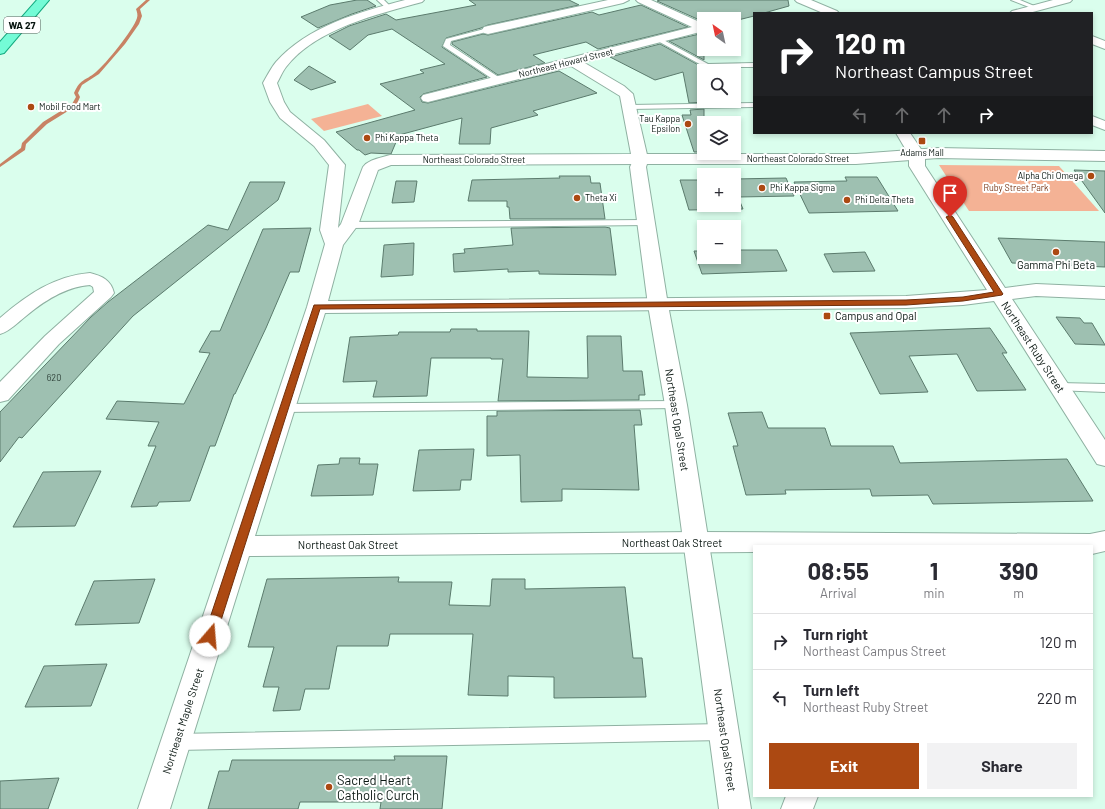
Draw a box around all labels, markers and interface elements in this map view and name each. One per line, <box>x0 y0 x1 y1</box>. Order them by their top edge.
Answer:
north arrow <box>697 12 741 56</box>
map controls <box>697 12 741 264</box>
road number: WA 27 <box>4 17 40 33</box>
text: 120 m <box>835 26 906 60</box>
icon: right <box>769 28 821 80</box>
street label: Northeast Howard Street <box>517 45 614 80</box>
text: Northeast Campus Street <box>835 60 1033 82</box>
button: search <box>697 64 741 108</box>
place label: Mobil Food Mart <box>39 101 100 112</box>
marker: Mobil Food Mart <box>26 102 36 112</box>
icon: left <box>849 104 871 126</box>
icon: ahead <box>891 104 913 126</box>
icon: ahead <box>933 104 955 126</box>
icon: right <box>975 104 997 126</box>
place label: Tau Kappa Epsilon <box>639 113 680 134</box>
button: layers <box>697 116 741 160</box>
marker: Tau Kappa Epsilon <box>683 119 693 129</box>
place label: Phi Kappa Theta <box>375 132 438 143</box>
marker: Phi Kappa Theta <box>362 133 372 143</box>
marker: Adams Mall <box>917 136 927 146</box>
place label: Adams Mall <box>900 147 944 158</box>
street label: Northeast Colorado Street <box>747 153 849 164</box>
street label: Northeast Colorado Street <box>423 154 525 165</box>
button: + <box>697 168 741 212</box>
place label: Alpha Chi Omega <box>1018 170 1083 181</box>
marker: Alpha Chi Omega <box>1086 171 1096 181</box>
pin <box>933 176 967 217</box>
place label: Phi Kappa Sigma <box>770 182 835 193</box>
icon: arrive <box>939 182 961 204</box>
park label: Ruby Street Park <box>983 182 1049 193</box>
marker: Phi Kappa Sigma <box>757 183 767 193</box>
place label: Theta Xi <box>585 192 617 203</box>
marker: Theta Xi <box>572 193 582 203</box>
place label: Phi Delta Theta <box>855 194 914 205</box>
marker: Phi Delta Theta <box>842 195 852 205</box>
button: − <box>697 220 741 264</box>
marker: Gamma Phi Beta <box>1051 247 1061 257</box>
place label: Gamma Phi Beta <box>1017 258 1095 271</box>
street label: Northeast Ruby Street <box>999 299 1068 395</box>
place label: Campus and Opal <box>835 309 917 322</box>
marker: Campus and Opal <box>822 311 832 321</box>
street label: Northeast Opal Street <box>663 368 692 472</box>
house number: 620 <box>47 372 61 383</box>
street label: Northeast Oak Street <box>622 536 722 549</box>
street label: Northeast Oak Street <box>298 538 398 551</box>
text: 08:55 <box>808 556 869 585</box>
text: 1 <box>930 556 938 585</box>
text: 390 <box>999 556 1038 585</box>
text: Arrival <box>820 585 856 601</box>
text: min <box>923 585 944 601</box>
text: m <box>1013 585 1024 601</box>
position arrow <box>189 615 231 657</box>
text: Turn right <box>803 625 868 643</box>
icon: right <box>769 631 791 653</box>
text: 120 m <box>1040 633 1077 651</box>
text: Northeast Campus Street <box>803 643 946 659</box>
street label: Northeast Maple Street <box>159 666 206 775</box>
text: Turn left <box>803 681 859 699</box>
icon: left <box>769 687 791 709</box>
street label: Northeast Opal Street <box>712 688 739 792</box>
text: 220 m <box>1037 689 1077 707</box>
text: Northeast Ruby Street <box>803 699 929 715</box>
button: Exit <box>769 743 919 789</box>
button: Share <box>927 743 1077 789</box>
place label: Sacred Heart Catholic Curch <box>337 772 419 803</box>
marker: Sacred Heart Catholic Curch <box>324 782 334 792</box>

